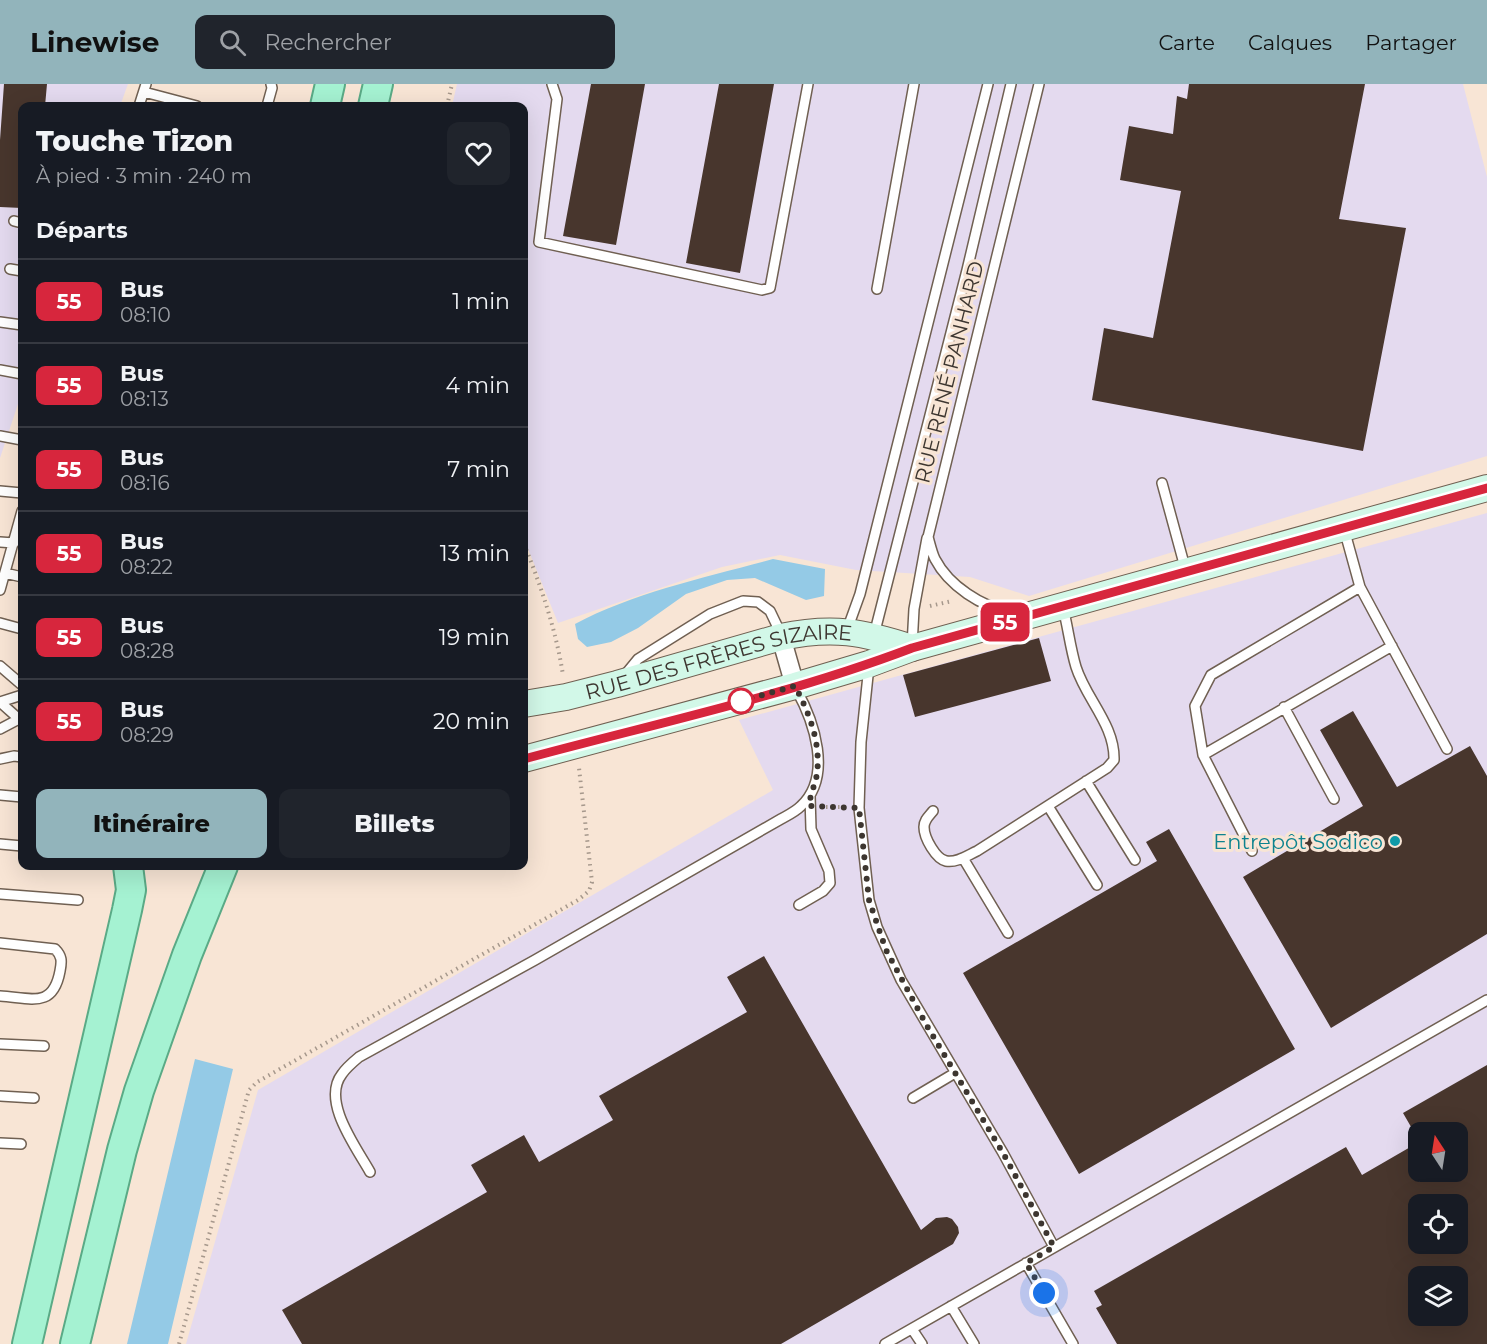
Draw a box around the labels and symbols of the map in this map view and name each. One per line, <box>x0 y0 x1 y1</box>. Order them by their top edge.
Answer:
street label: RUE RENÉ PANHARD <box>909 258 989 486</box>
line badge: 55 <box>978 602 1032 642</box>
street label: RUE DES FRÈRES SIZAIRE <box>582 619 853 704</box>
unlabelled marker <box>728 688 754 714</box>
place label: Entrepôt Sodico <box>1213 829 1383 854</box>
marker: Entrepôt Sodico <box>1388 834 1402 848</box>
north arrow <box>1408 1122 1468 1182</box>
your location <box>1029 1278 1059 1308</box>

